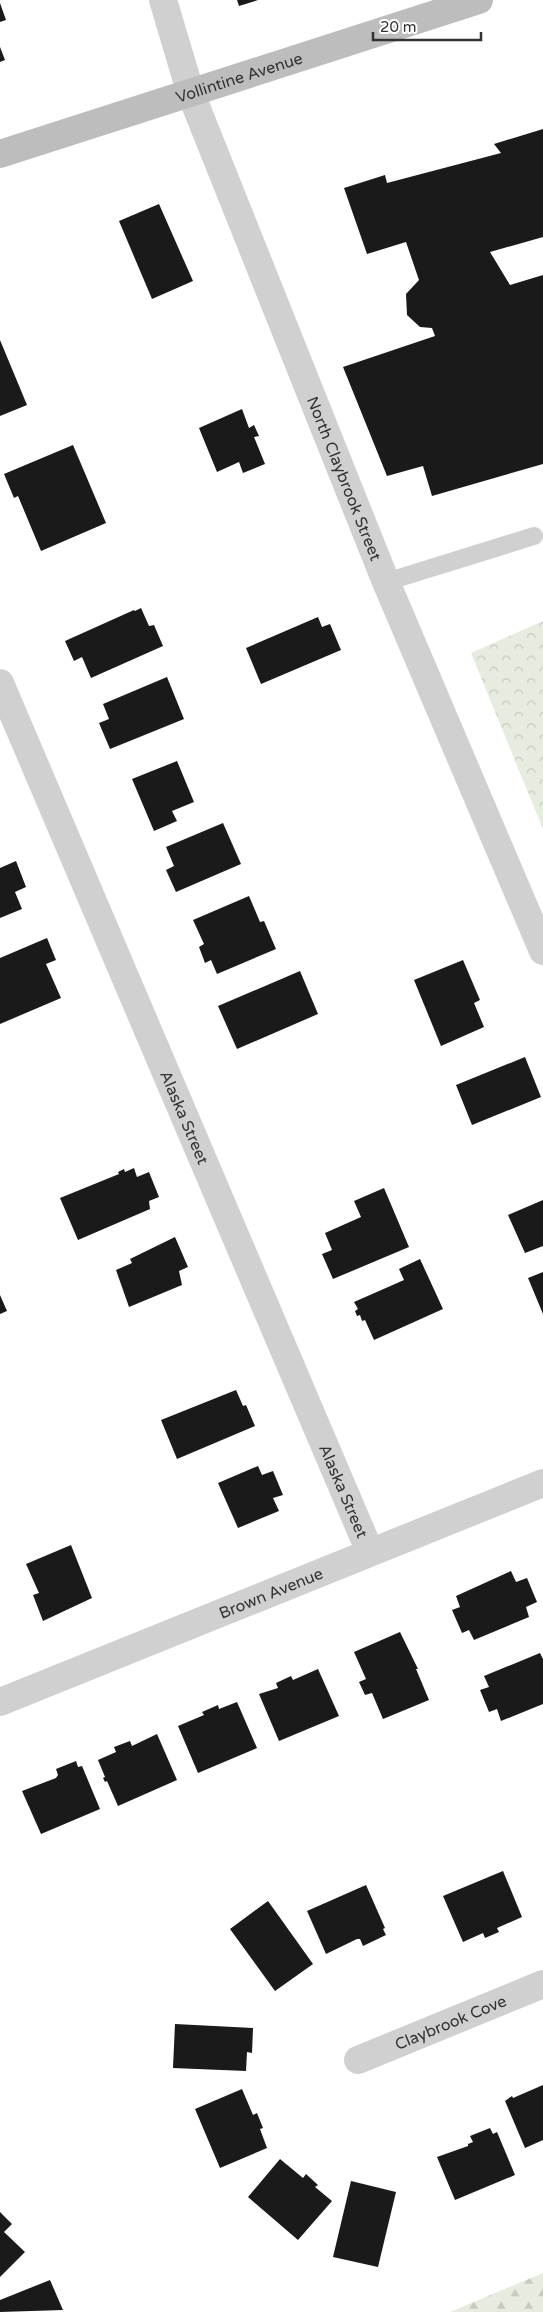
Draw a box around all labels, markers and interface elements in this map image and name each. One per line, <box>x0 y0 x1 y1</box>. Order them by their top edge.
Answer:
scale bar <box>373 10 480 42</box>
text: 20 m <box>380 18 417 36</box>
street label: Vollintine Avenue <box>173 48 305 108</box>
street label: North Claybrook Street <box>302 394 385 564</box>
street label: Alaska Street <box>155 1068 213 1168</box>
street label: Alaska Street <box>314 1441 372 1541</box>
street label: Brown Avenue <box>216 1564 326 1624</box>
street label: Claybrook Cove <box>392 1991 510 2055</box>

